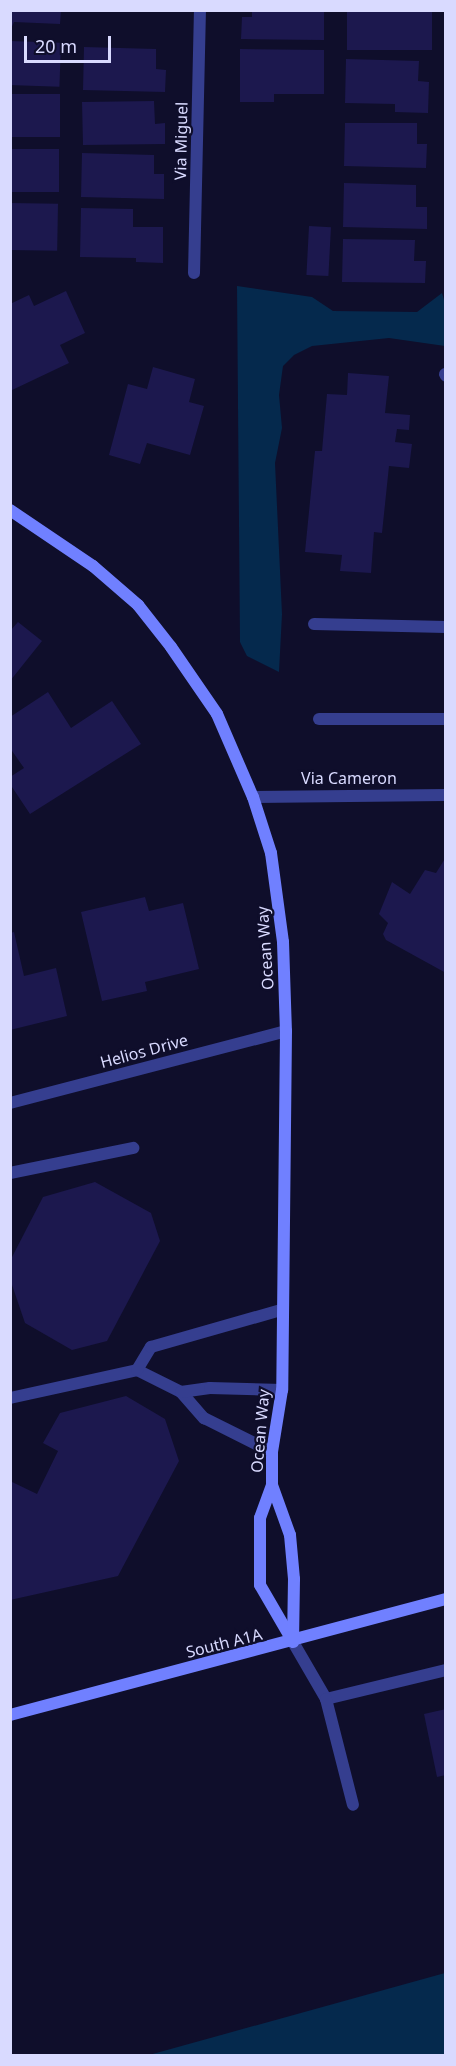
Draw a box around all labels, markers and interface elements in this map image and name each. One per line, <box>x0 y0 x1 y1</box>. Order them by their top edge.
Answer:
scale bar <box>27 24 114 62</box>
text: 20 m <box>35 34 77 58</box>
street label: Via Miguel <box>171 102 191 180</box>
street label: Via Cameron <box>301 768 397 788</box>
street label: Ocean Way <box>252 905 278 991</box>
street label: Helios Drive <box>98 1030 190 1072</box>
street label: Ocean Way <box>247 1388 273 1474</box>
street label: South A1A <box>184 1624 264 1662</box>

